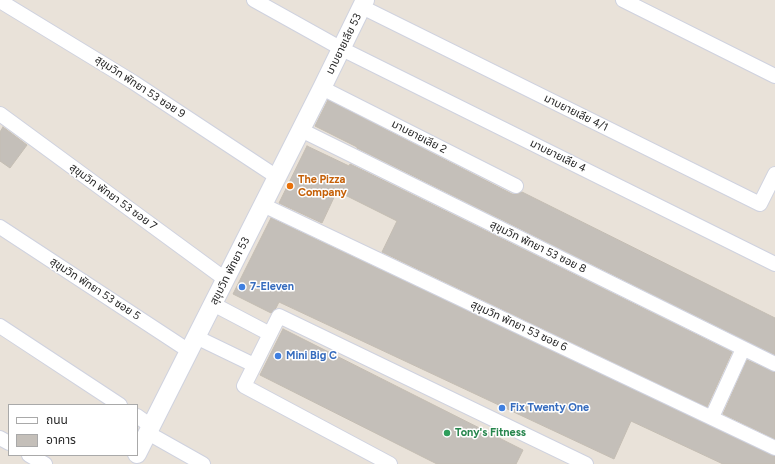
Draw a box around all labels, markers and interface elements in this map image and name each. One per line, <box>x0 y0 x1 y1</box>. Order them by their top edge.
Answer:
street label: มาบยายเลีย 53 <box>324 11 364 77</box>
street label: สุขุมวิท พัทยา 53 ซอย 9 <box>92 53 188 121</box>
street label: มาบยายเลีย 4/1 <box>542 92 610 134</box>
street label: มาบยายเลีย 2 <box>389 117 449 157</box>
street label: มาบยายเลีย 4 <box>528 137 588 175</box>
street label: สุขุมวิท พัทยา 53 ซอย 7 <box>67 161 159 233</box>
place label: The Pizza Company <box>298 173 347 199</box>
marker: The Pizza Company <box>285 181 295 191</box>
street label: สุขุมวิท พัทยา 53 ซอย 8 <box>488 218 588 276</box>
street label: สุขุมวิท พัทยา 53 <box>207 235 253 307</box>
street label: สุขุมวิท พัทยา 53 ซอย 5 <box>47 255 143 323</box>
place label: 7-Eleven <box>250 280 294 294</box>
marker: 7-Eleven <box>237 282 247 292</box>
street label: สุขุมวิท พัทยา 53 ซอย 6 <box>469 298 569 354</box>
place label: Mini Big C <box>286 349 337 363</box>
marker: Mini Big C <box>273 351 283 361</box>
place label: Fix Twenty One <box>510 401 589 415</box>
marker: Fix Twenty One <box>497 403 507 413</box>
legend <box>8 404 138 456</box>
text: ถนน <box>46 413 68 427</box>
place label: Tony's Fitness <box>455 426 526 440</box>
marker: Tony's Fitness <box>442 428 452 438</box>
text: อาคาร <box>46 433 76 447</box>

